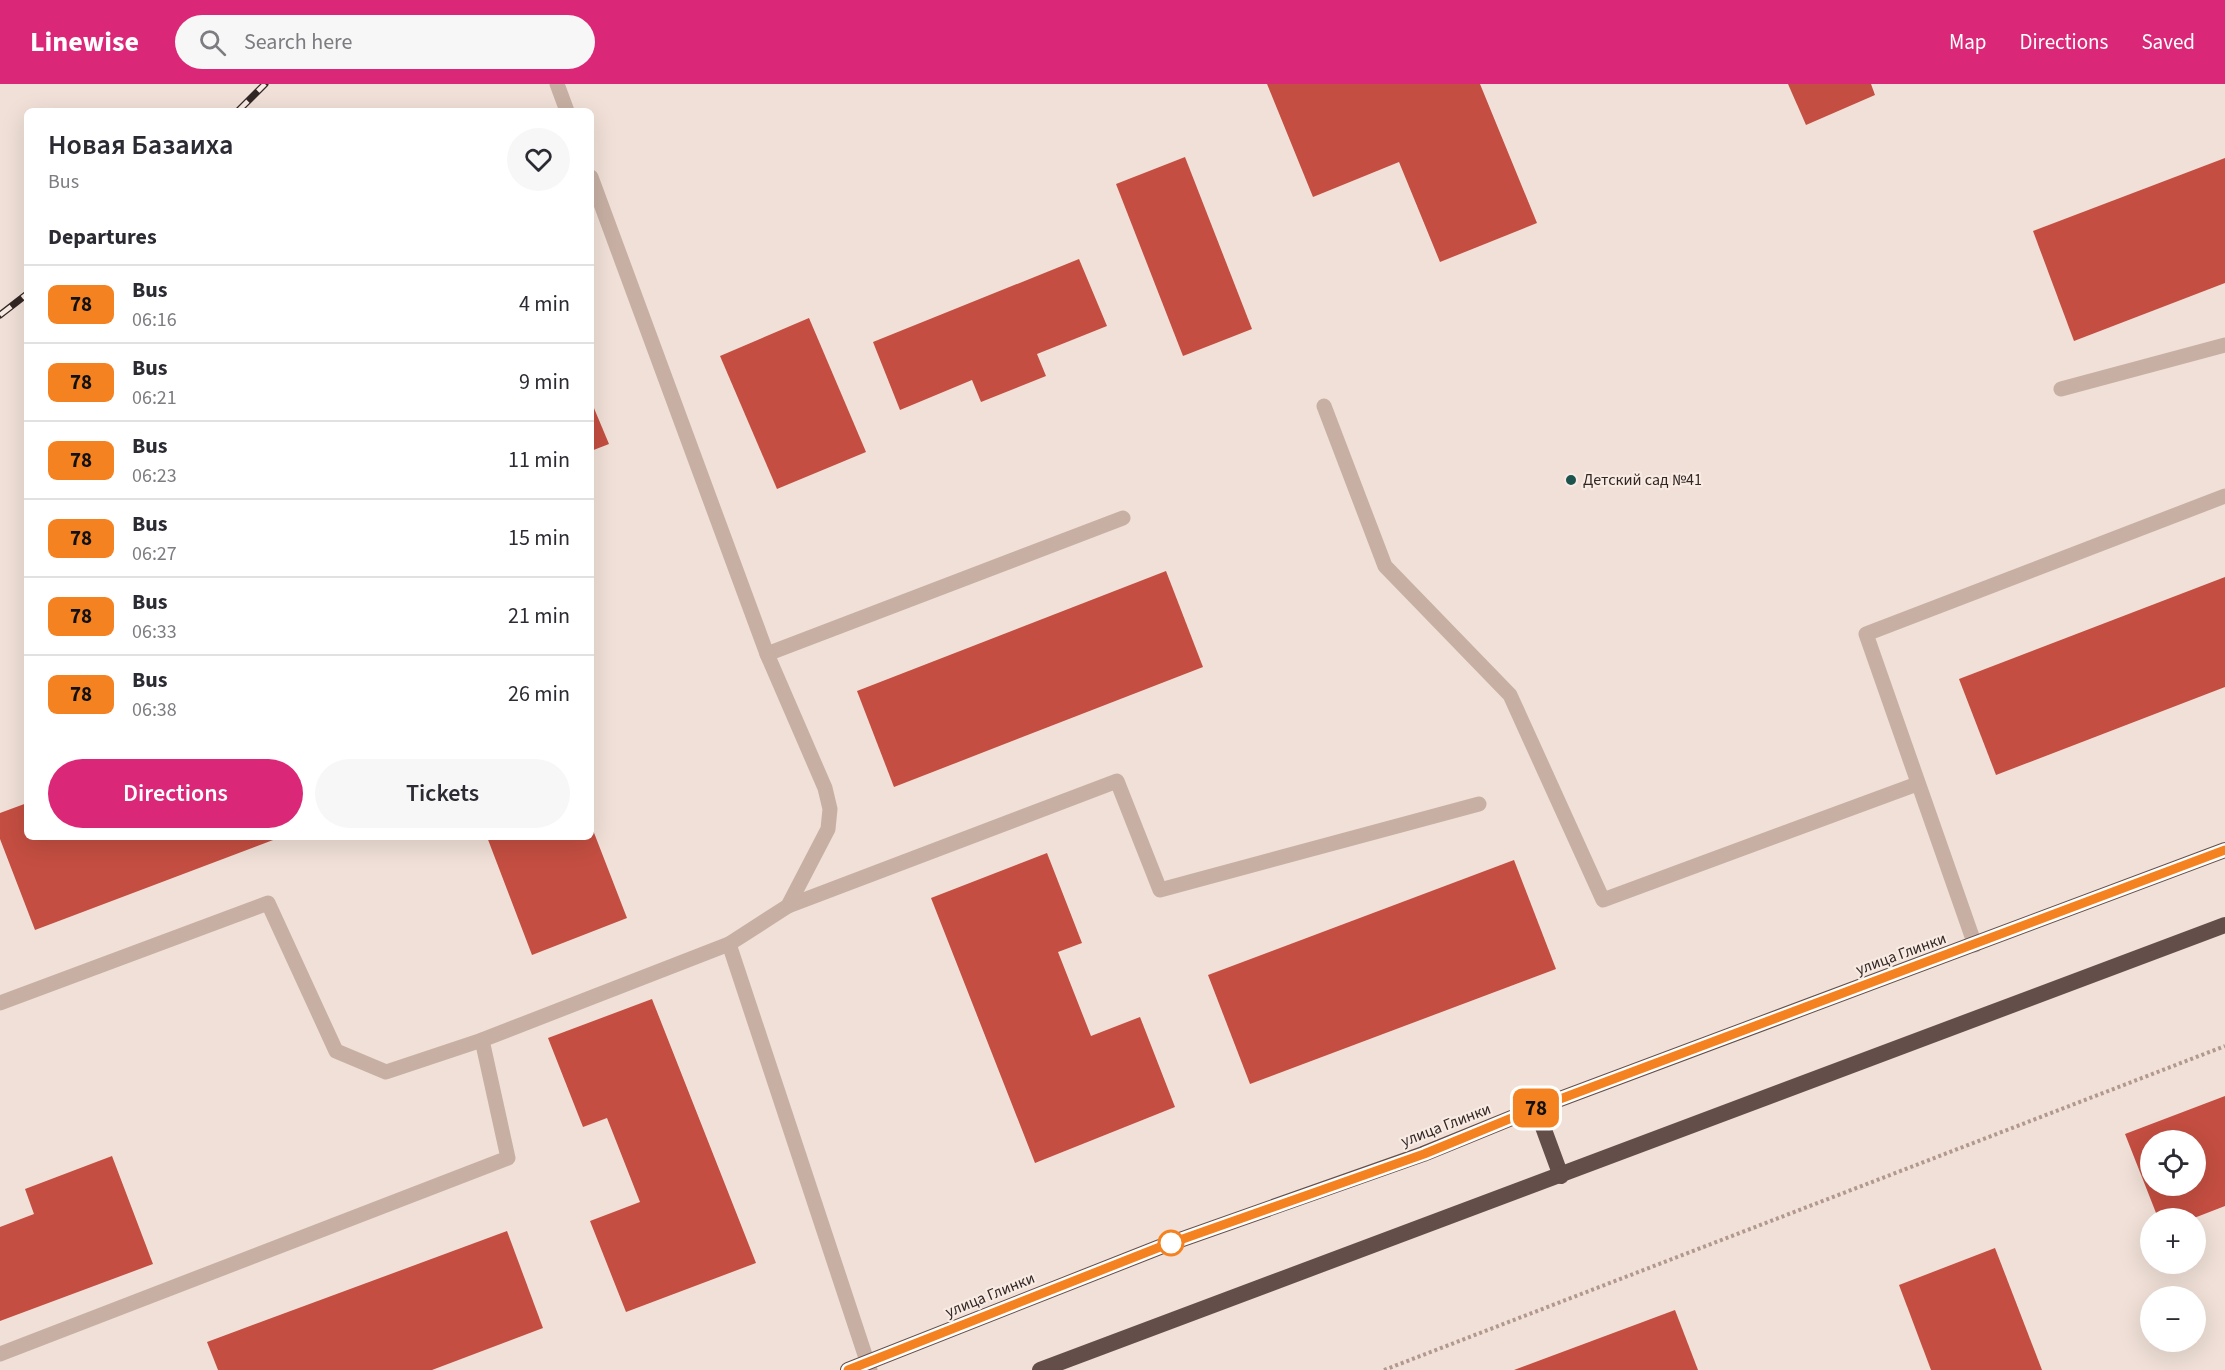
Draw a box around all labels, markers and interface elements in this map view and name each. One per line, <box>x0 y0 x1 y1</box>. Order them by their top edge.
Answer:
search box <box>175 15 595 69</box>
text: Linewise <box>30 22 139 62</box>
icon: search <box>196 26 229 59</box>
text: Search here <box>244 26 352 58</box>
text: Map <box>1949 27 1987 57</box>
text: Directions <box>2020 27 2108 57</box>
text: Saved <box>2141 27 2195 57</box>
text: Новая Базаиха <box>48 125 234 165</box>
button: heart <box>507 128 570 191</box>
text: Bus <box>48 168 79 196</box>
text: Departures <box>48 221 157 253</box>
text: Bus <box>132 274 168 306</box>
text: 4 min <box>519 288 570 320</box>
text: 78 <box>70 289 92 319</box>
text: 06:16 <box>132 306 177 334</box>
text: Bus <box>132 352 168 384</box>
text: 9 min <box>519 366 570 398</box>
text: 78 <box>70 367 92 397</box>
text: 06:21 <box>132 384 177 412</box>
text: Bus <box>132 430 168 462</box>
text: 11 min <box>508 444 570 476</box>
text: 78 <box>70 445 92 475</box>
text: 06:23 <box>132 462 177 490</box>
place label: Детский сад №41 <box>1583 469 1702 491</box>
marker: Детский сад №41 <box>1564 473 1578 487</box>
text: Bus <box>132 508 168 540</box>
text: 15 min <box>508 522 570 554</box>
text: 78 <box>70 523 92 553</box>
text: 06:27 <box>132 540 177 568</box>
text: Bus <box>132 586 168 618</box>
text: 21 min <box>508 600 570 632</box>
text: 78 <box>70 601 92 631</box>
text: 06:33 <box>132 618 177 646</box>
text: Bus <box>132 664 168 696</box>
text: 26 min <box>508 678 570 710</box>
text: 78 <box>70 679 92 709</box>
text: 06:38 <box>132 696 177 724</box>
button: Directions <box>48 759 303 828</box>
button: Tickets <box>315 759 570 828</box>
street label: улица Глинки <box>1853 927 1949 981</box>
line badge: 78 <box>1509 1088 1563 1128</box>
text: 78 <box>1525 1093 1547 1123</box>
street label: улица Глинки <box>1398 1098 1494 1152</box>
map controls <box>2140 1130 2206 1352</box>
button: locate <box>2140 1130 2206 1196</box>
button: + <box>2140 1208 2206 1274</box>
unlabelled marker <box>1158 1230 1184 1256</box>
street label: улица Глинки <box>942 1267 1038 1323</box>
button: − <box>2140 1286 2206 1352</box>

